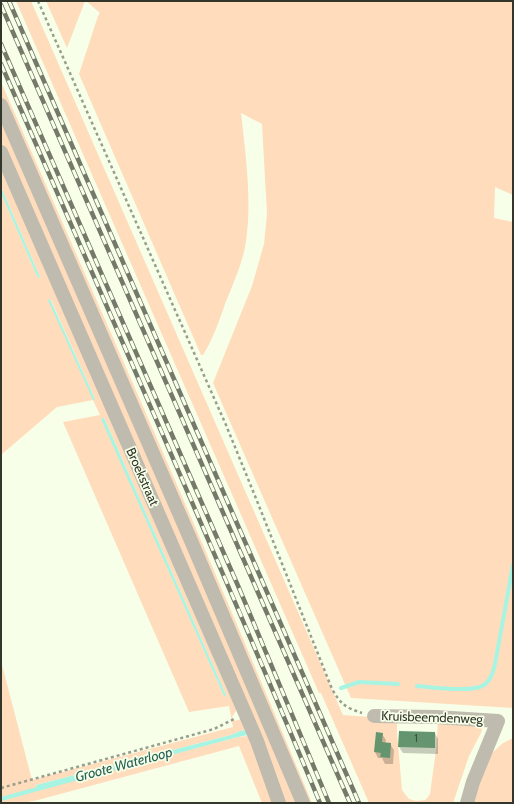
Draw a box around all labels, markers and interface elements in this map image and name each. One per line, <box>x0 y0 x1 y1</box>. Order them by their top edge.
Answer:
street label: Broekstraat <box>122 446 162 508</box>
street label: Kruisbeemdenweg <box>381 708 483 728</box>
house number: 1 <box>414 732 418 746</box>
water label: Groote Waterloop <box>74 744 174 786</box>

